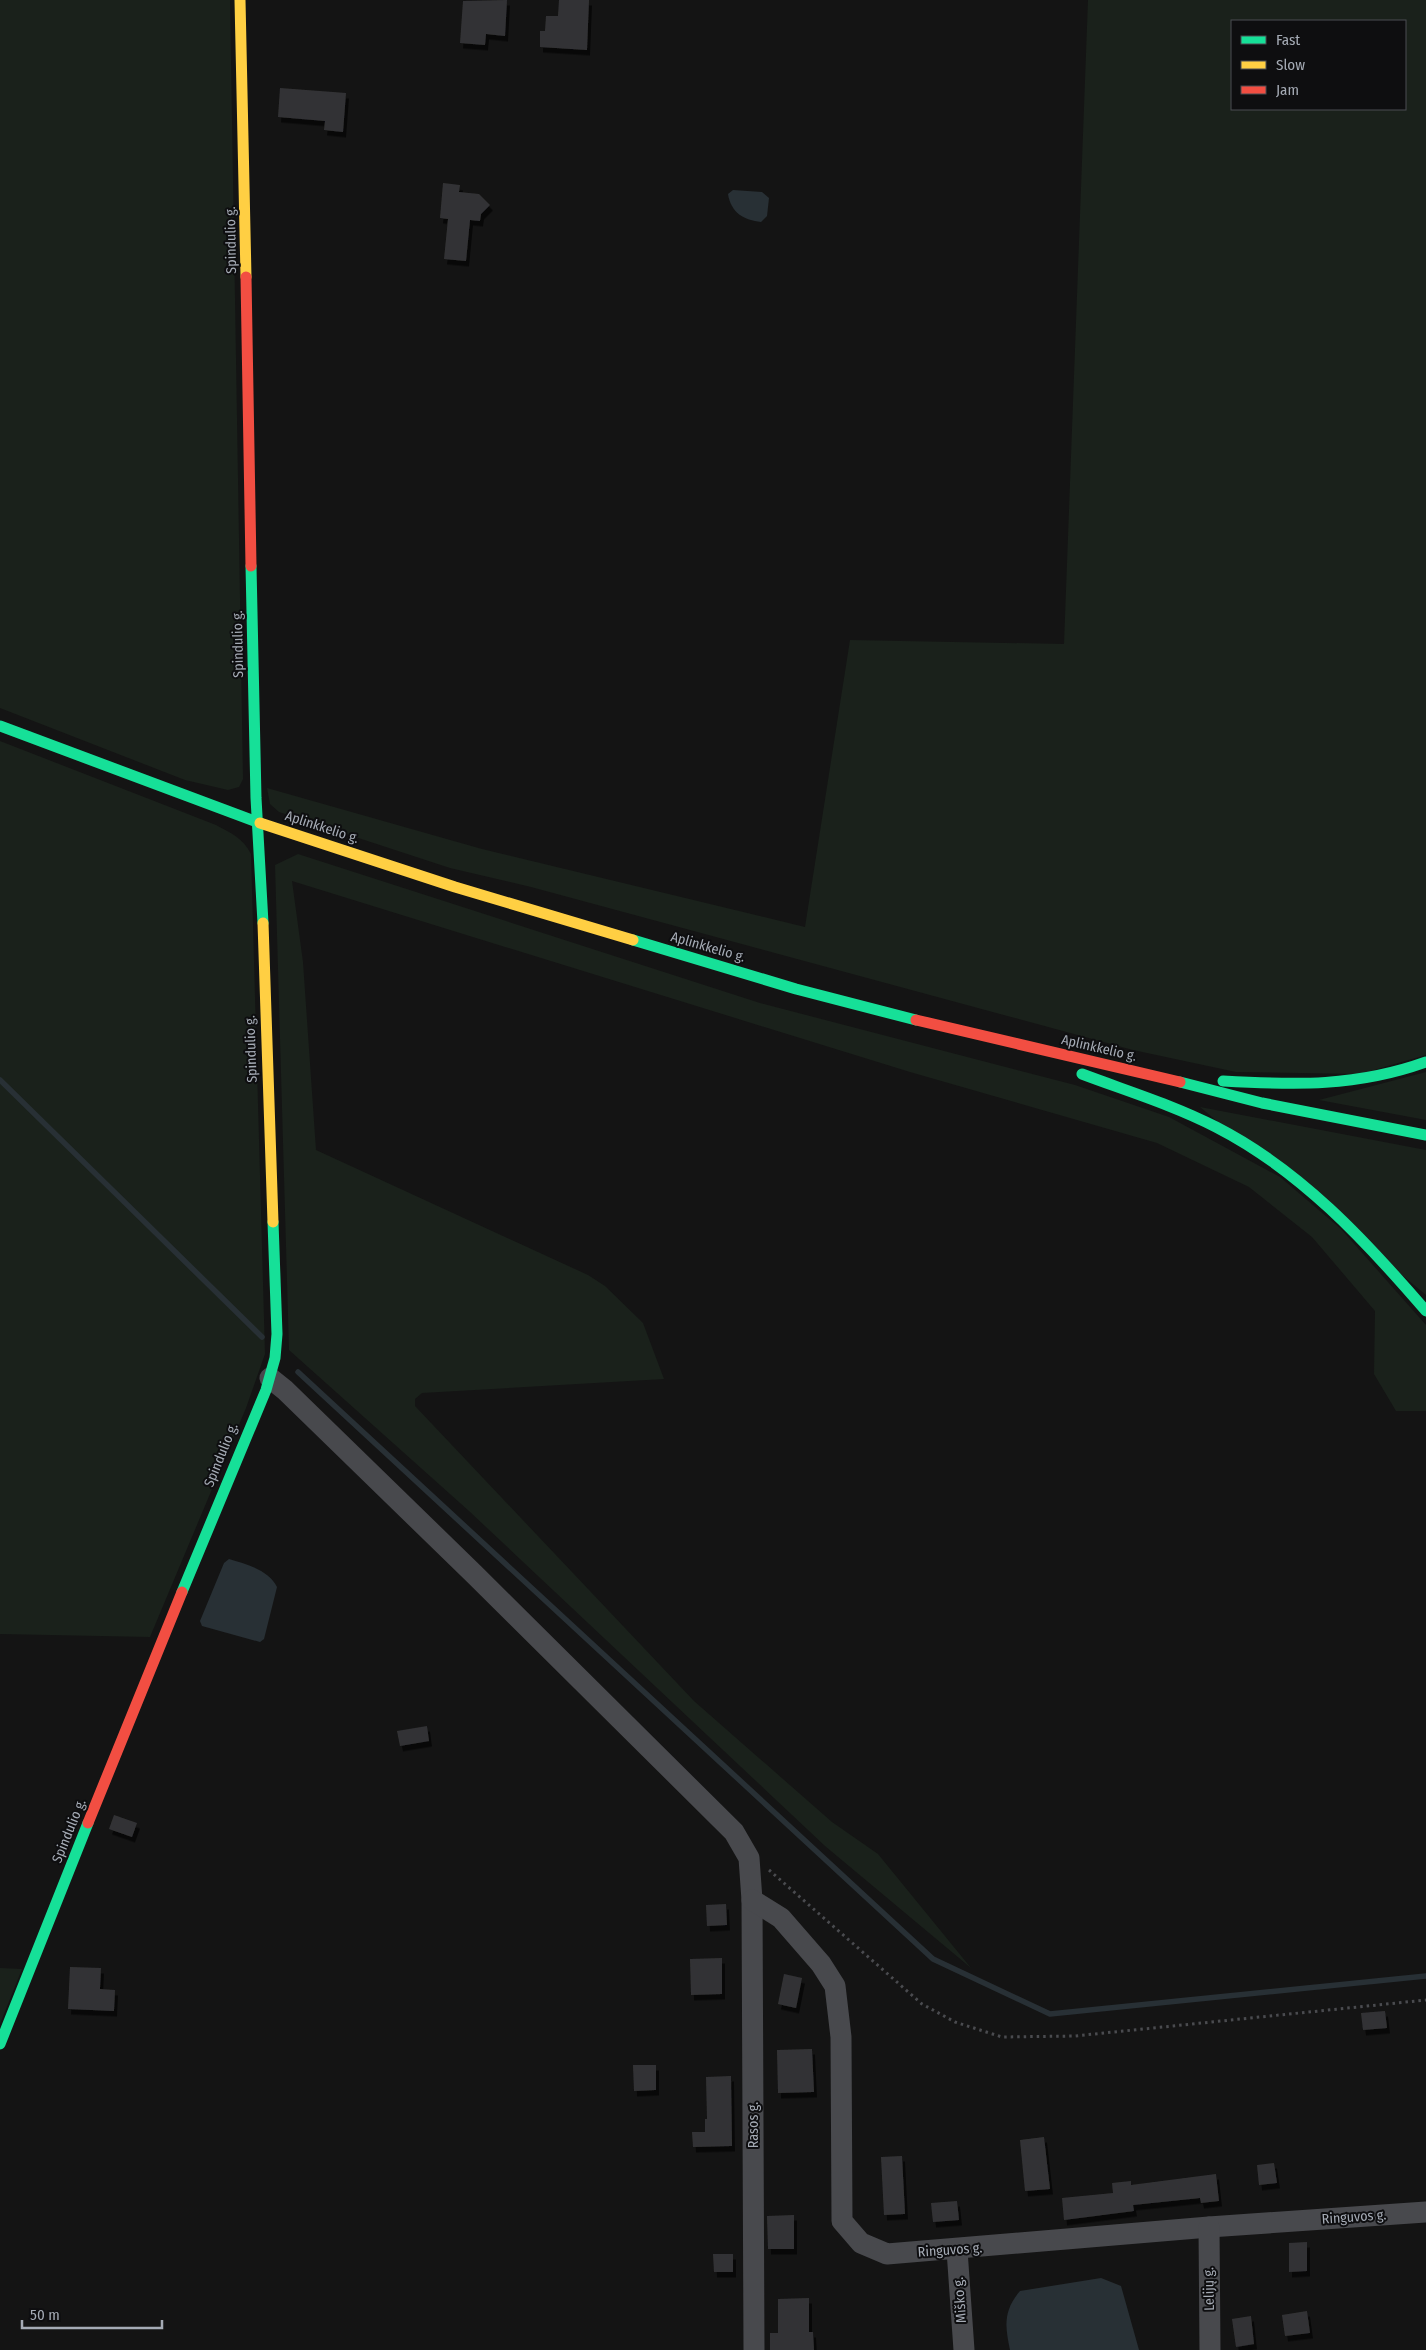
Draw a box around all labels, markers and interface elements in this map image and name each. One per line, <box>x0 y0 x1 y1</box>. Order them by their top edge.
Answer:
legend <box>1231 20 1406 110</box>
text: Fast <box>1276 31 1300 49</box>
text: Slow <box>1276 56 1305 74</box>
text: Jam <box>1276 81 1299 99</box>
street label: Spindulio g. <box>222 206 240 274</box>
street label: Spindulio g. <box>229 610 247 678</box>
street label: Aplinkkelio g. <box>283 807 361 847</box>
street label: Aplinkkelio g. <box>669 928 747 966</box>
street label: Spindulio g. <box>241 1015 261 1083</box>
street label: Aplinkkelio g. <box>1060 1031 1138 1065</box>
street label: Spindulio g. <box>200 1420 242 1490</box>
street label: Spindulio g. <box>48 1796 90 1866</box>
street label: Rasos g. <box>745 2102 762 2148</box>
street label: Ringuvos g. <box>1321 2206 1387 2228</box>
street label: Ringuvos g. <box>917 2239 983 2261</box>
street label: Lelijų g. <box>1200 2267 1218 2311</box>
street label: Miško g. <box>950 2276 970 2324</box>
scale bar <box>22 2298 162 2330</box>
text: 50 m <box>30 2306 60 2324</box>

